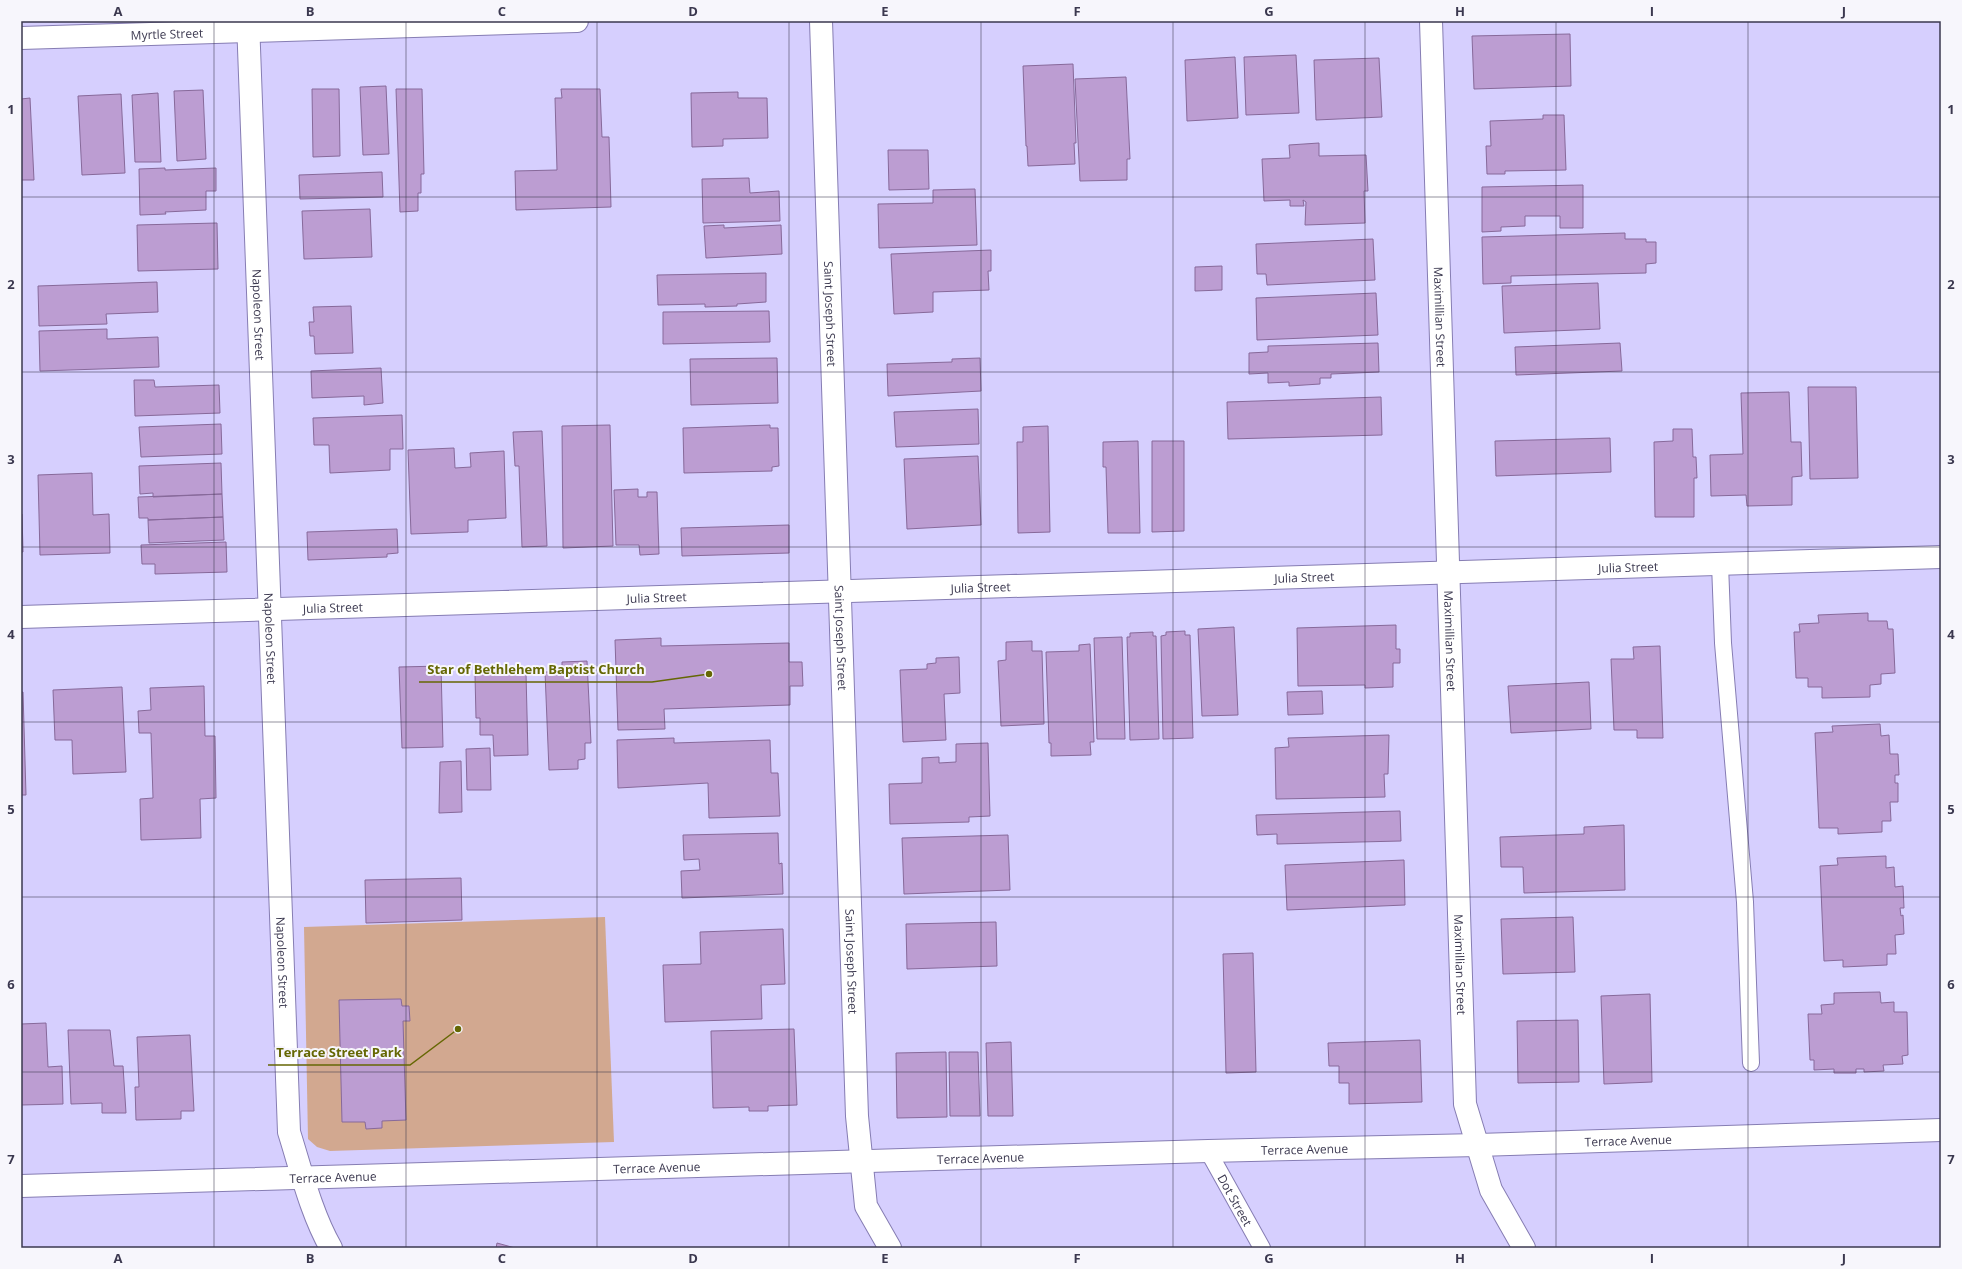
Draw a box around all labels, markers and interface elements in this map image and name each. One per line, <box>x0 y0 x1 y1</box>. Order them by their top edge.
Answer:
text: A <box>114 2 123 20</box>
text: B <box>306 2 315 20</box>
text: C <box>498 2 506 20</box>
text: D <box>688 2 698 20</box>
text: E <box>881 2 889 20</box>
text: F <box>1073 2 1081 20</box>
text: G <box>1264 2 1274 20</box>
text: H <box>1455 2 1465 20</box>
text: I <box>1650 2 1654 20</box>
text: J <box>1841 2 1846 20</box>
street label: Myrtle Street <box>130 24 203 43</box>
text: 1 <box>7 100 15 118</box>
text: 1 <box>1947 100 1955 118</box>
street label: Saint Joseph Street <box>820 261 841 367</box>
street label: Maximillian Street <box>1430 266 1450 367</box>
street label: Napoleon Street <box>249 269 269 361</box>
text: 2 <box>7 275 15 293</box>
text: 2 <box>1947 275 1955 293</box>
text: 3 <box>7 450 15 468</box>
text: 3 <box>1947 450 1955 468</box>
street label: Julia Street <box>1597 557 1658 576</box>
street label: Julia Street <box>1273 567 1335 586</box>
street label: Julia Street <box>949 578 1011 596</box>
street label: Saint Joseph Street <box>831 585 852 691</box>
street label: Julia Street <box>625 588 687 607</box>
street label: Maximillian Street <box>1440 590 1461 691</box>
street label: Napoleon Street <box>261 593 281 685</box>
street label: Julia Street <box>302 598 363 617</box>
text: 4 <box>7 625 15 643</box>
text: 4 <box>1947 625 1955 643</box>
callout: Star of Bethlehem Baptist Church <box>419 657 652 682</box>
text: Star of Bethlehem Baptist Church <box>427 660 645 678</box>
text: 5 <box>7 800 15 818</box>
text: 5 <box>1947 800 1955 818</box>
street label: Saint Joseph Street <box>842 909 862 1014</box>
street label: Maximillian Street <box>1451 914 1471 1015</box>
street label: Napoleon Street <box>273 916 293 1008</box>
text: 6 <box>7 975 15 993</box>
text: 6 <box>1947 975 1955 993</box>
callout: Terrace Street Park <box>268 1040 410 1065</box>
text: Terrace Street Park <box>276 1043 403 1061</box>
street label: Terrace Avenue <box>1584 1130 1672 1150</box>
street label: Terrace Avenue <box>1261 1139 1349 1158</box>
street label: Terrace Avenue <box>937 1148 1025 1167</box>
text: 7 <box>7 1150 15 1168</box>
text: 7 <box>1947 1150 1955 1168</box>
street label: Terrace Avenue <box>613 1157 701 1177</box>
street label: Terrace Avenue <box>289 1167 377 1187</box>
street label: Dot Street <box>1214 1171 1257 1229</box>
text: A <box>114 1249 123 1267</box>
text: B <box>306 1249 315 1267</box>
text: C <box>498 1249 506 1267</box>
text: D <box>688 1249 698 1267</box>
text: E <box>881 1249 889 1267</box>
text: F <box>1073 1249 1081 1267</box>
text: G <box>1264 1249 1274 1267</box>
text: H <box>1455 1249 1465 1267</box>
text: I <box>1650 1249 1654 1267</box>
text: J <box>1841 1249 1846 1267</box>

